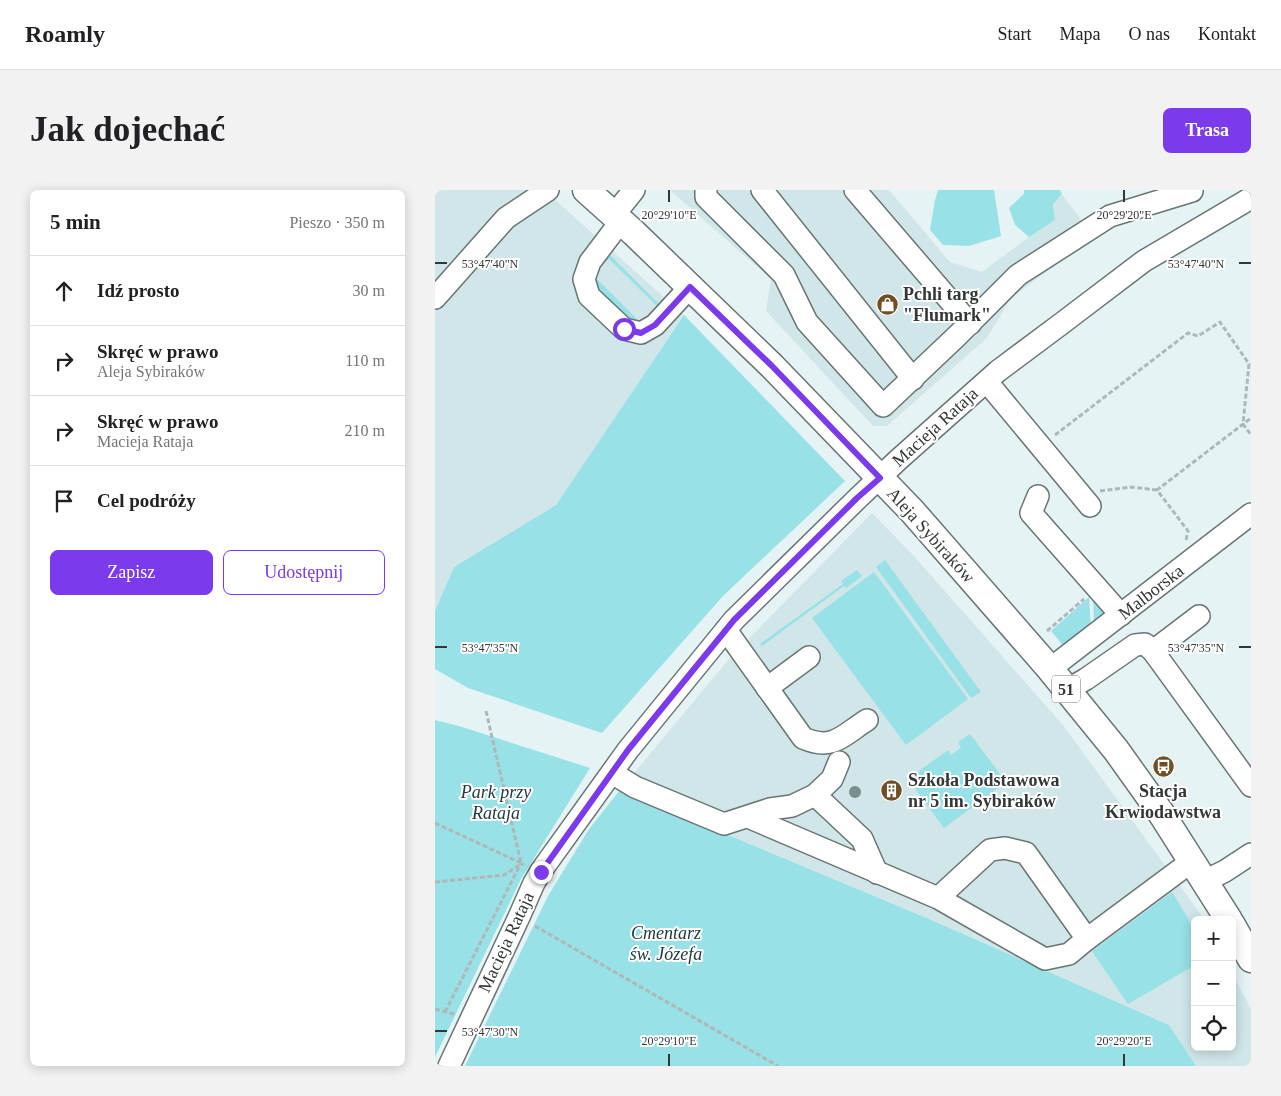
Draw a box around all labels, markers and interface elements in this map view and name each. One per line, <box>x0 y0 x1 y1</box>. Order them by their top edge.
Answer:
text: Roamly <box>25 21 105 47</box>
text: Start <box>998 24 1032 44</box>
text: Mapa <box>1060 24 1101 44</box>
text: O nas <box>1129 24 1170 44</box>
text: Kontakt <box>1198 24 1256 44</box>
button: Trasa <box>1163 108 1251 153</box>
text: Jak dojechać <box>30 110 225 149</box>
text: 20°29'10"E <box>641 208 697 222</box>
text: 20°29'20"E <box>1096 208 1152 222</box>
text: 5 min <box>50 210 101 234</box>
text: Pieszo · 350 m <box>289 214 385 231</box>
text: 53°47'40"N <box>462 257 519 271</box>
text: 53°47'40"N <box>1168 257 1225 271</box>
icon: ahead <box>50 277 78 305</box>
text: Idź prosto <box>97 280 180 301</box>
text: 30 m <box>353 282 385 299</box>
place label: Pchli targ "Flumark" <box>903 284 991 325</box>
shop icon: Pchli targ "Flumark" <box>875 292 899 316</box>
route start <box>613 318 636 341</box>
text: Skręć w prawo <box>97 341 218 362</box>
icon: right <box>50 347 78 375</box>
text: 110 m <box>345 352 385 369</box>
text: Aleja Sybiraków <box>97 363 205 380</box>
street label: Macieja Rataja <box>888 383 982 471</box>
text: Skręć w prawo <box>97 411 218 432</box>
icon: right <box>50 417 78 445</box>
text: 210 m <box>345 422 385 439</box>
text: Macieja Rataja <box>97 433 193 450</box>
street label: Aleja Sybiraków <box>883 483 979 587</box>
icon: arrive <box>50 487 78 515</box>
text: Cel podróży <box>97 490 196 511</box>
button: Zapisz <box>50 550 213 595</box>
button: Udostępnij <box>223 550 385 595</box>
street label: Malborska <box>1115 560 1187 624</box>
text: 53°47'35"N <box>462 641 519 655</box>
text: 53°47'35"N <box>1168 641 1225 655</box>
road number: 51 <box>1052 676 1080 702</box>
bus stop icon: Stacja Krwiodawstwa <box>1151 754 1175 778</box>
place label: Szkoła Podstawowa nr 5 im. Sybiraków <box>908 770 1060 811</box>
building icon: Szkoła Podstawowa nr 5 im. Sybiraków <box>880 778 904 802</box>
place label: Stacja Krwiodawstwa <box>1105 781 1221 822</box>
park label: Park przy Rataja <box>460 782 531 823</box>
route end <box>530 861 553 884</box>
street label: Macieja Rataja <box>474 889 538 995</box>
map controls <box>1191 916 1236 1051</box>
button: + <box>1191 916 1236 961</box>
park label: Cmentarz św. Józefa <box>630 923 702 964</box>
button: − <box>1191 961 1236 1006</box>
button: locate <box>1191 1006 1236 1051</box>
text: 53°47'30"N <box>462 1025 519 1039</box>
text: 20°29'10"E <box>641 1034 697 1048</box>
text: 20°29'20"E <box>1096 1034 1152 1048</box>

